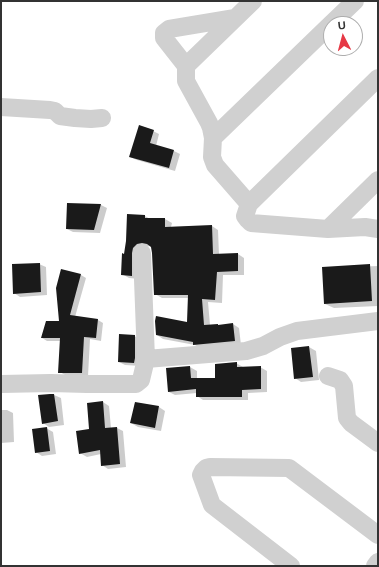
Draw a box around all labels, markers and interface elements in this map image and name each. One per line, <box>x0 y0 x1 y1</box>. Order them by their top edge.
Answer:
north arrow <box>323 16 363 56</box>
text: U <box>337 19 346 31</box>

